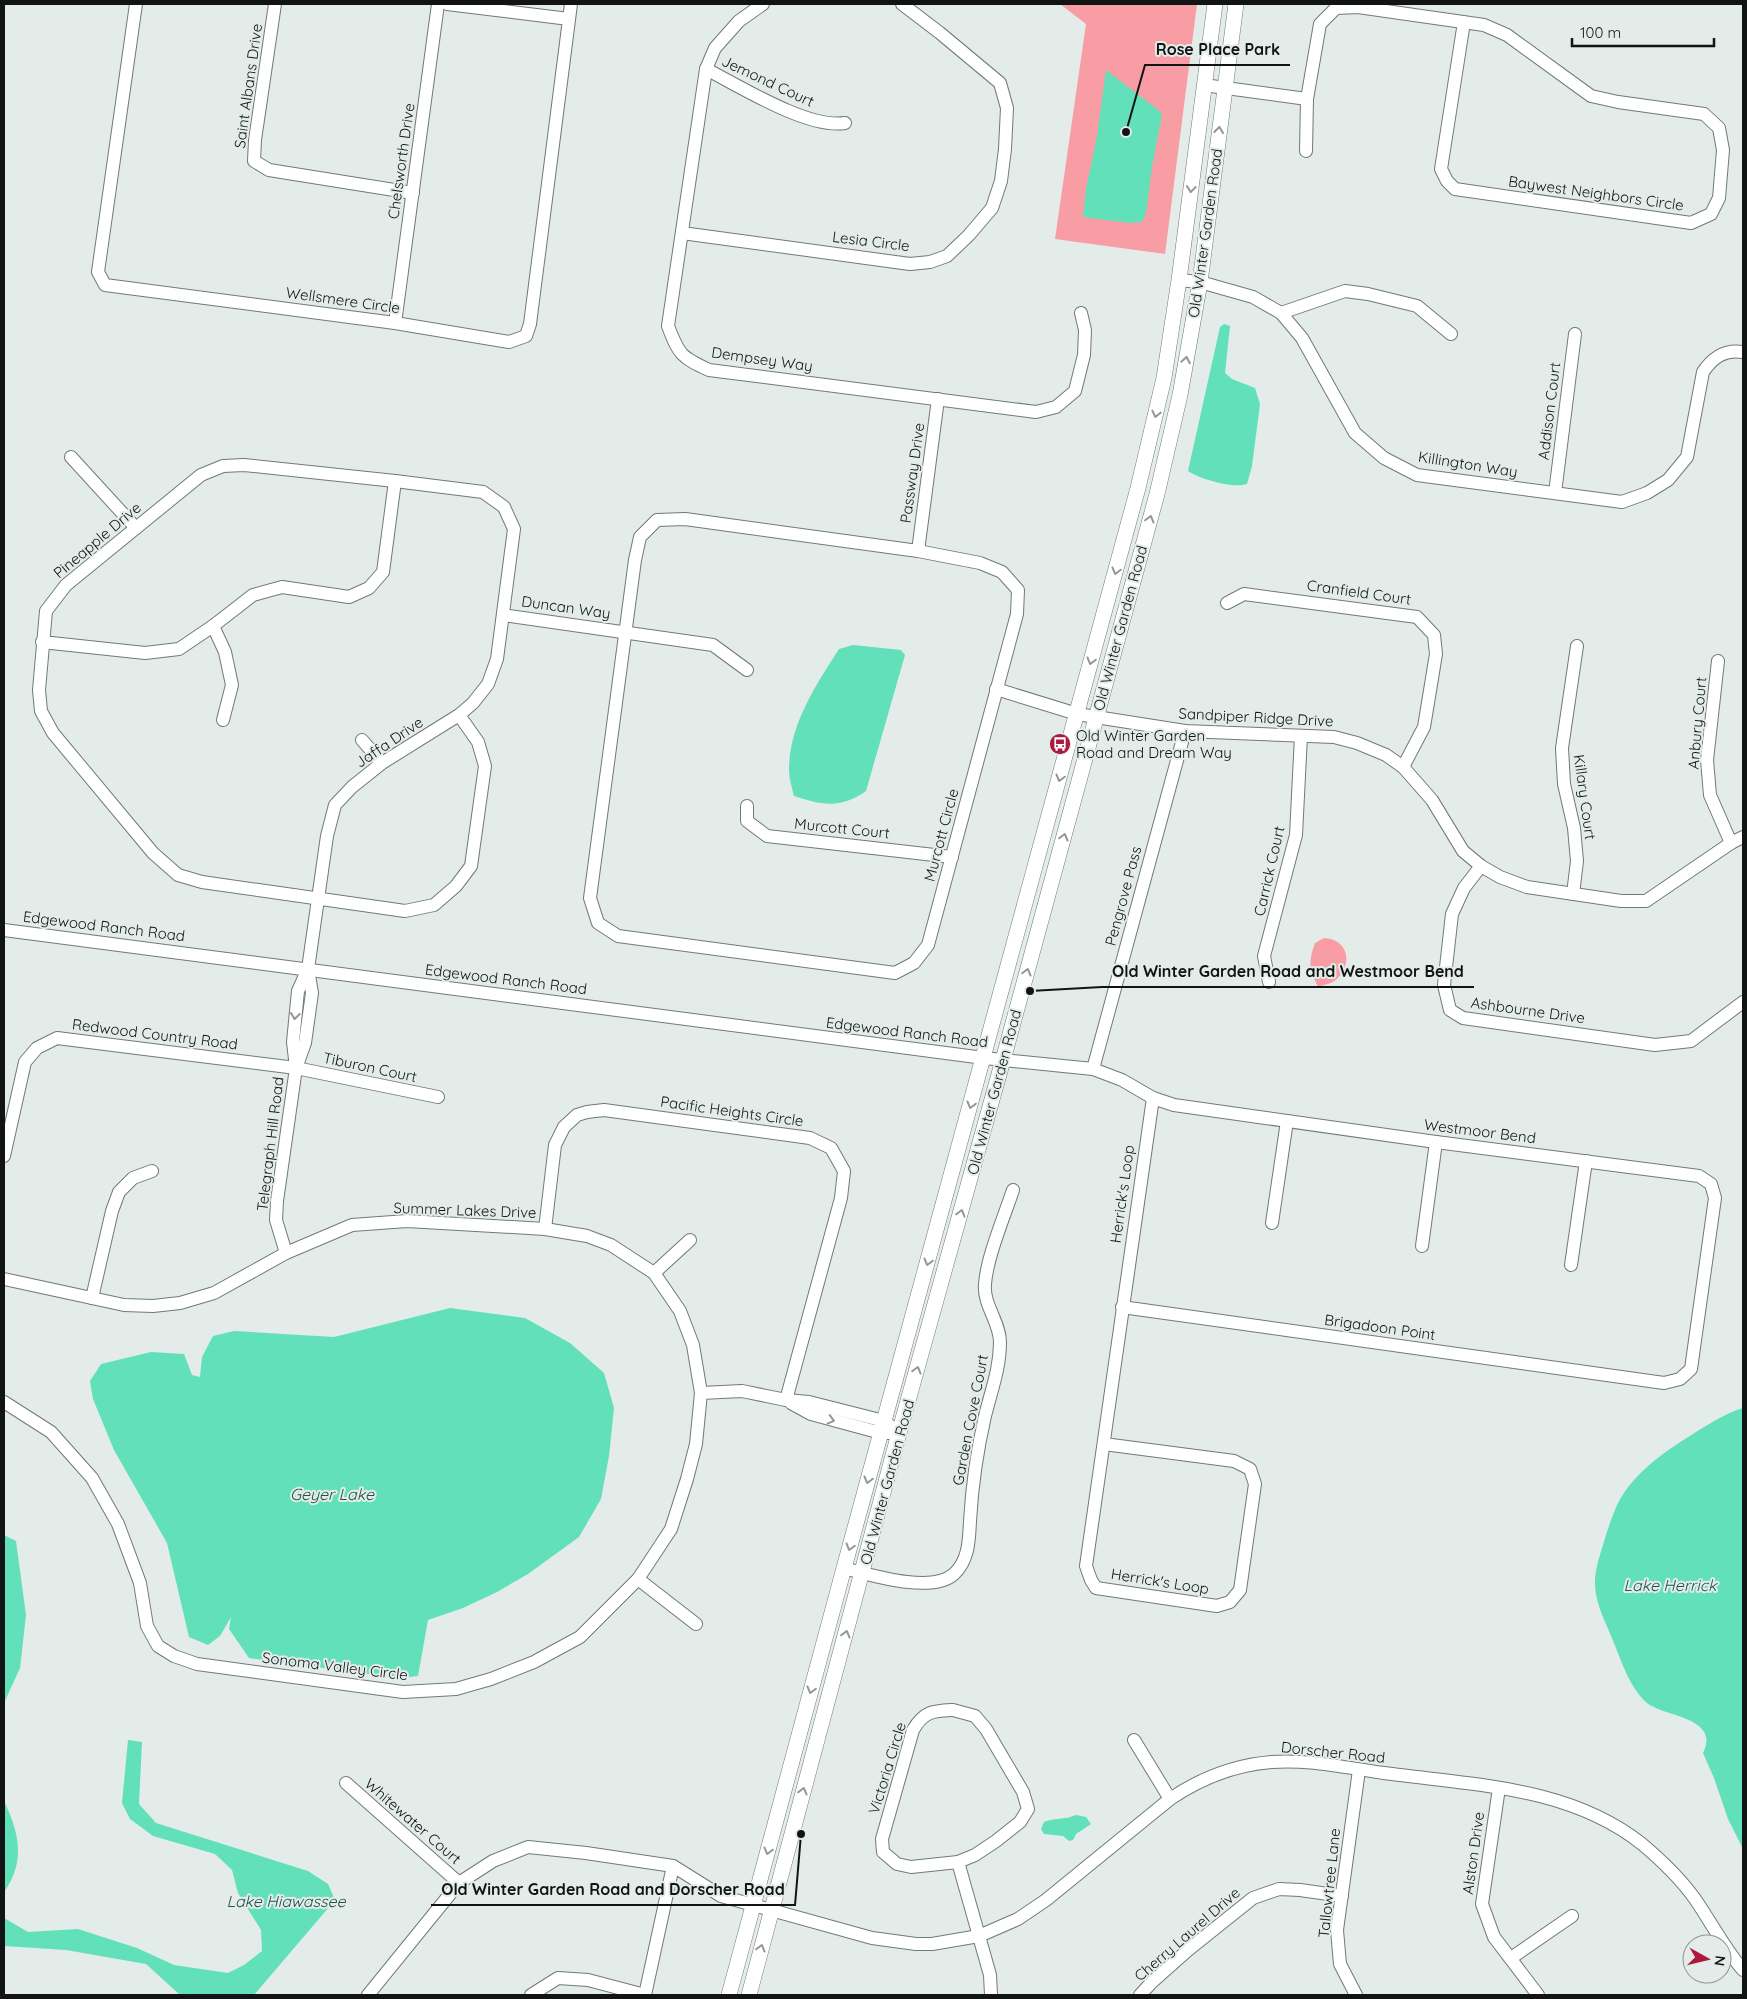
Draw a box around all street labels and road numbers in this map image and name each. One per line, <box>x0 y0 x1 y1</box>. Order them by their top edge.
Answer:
street label: Saint Albans Drive <box>230 22 266 150</box>
street label: Jemond Court <box>719 51 817 111</box>
street label: Chelsworth Drive <box>383 102 419 220</box>
street label: Old Winter Garden Road <box>1184 147 1226 319</box>
street label: Baywest Neighbors Circle <box>1507 171 1685 215</box>
street label: Lesia Circle <box>831 227 911 255</box>
street label: Wellsmere Circle <box>285 283 401 317</box>
street label: Dempsey Way <box>710 342 814 376</box>
street label: Addison Court <box>1534 361 1564 461</box>
street label: Passway Drive <box>896 422 928 524</box>
street label: Killington Way <box>1417 447 1519 481</box>
street label: Pineapple Drive <box>49 498 145 582</box>
street label: Old Winter Garden Road <box>1089 543 1151 713</box>
street label: Cranfield Court <box>1306 575 1412 609</box>
street label: Duncan Way <box>520 591 612 623</box>
street label: Anbury Court <box>1683 676 1711 770</box>
street label: Sandpiper Ridge Drive <box>1178 703 1334 731</box>
street label: Jaffa Drive <box>351 712 427 772</box>
street label: Killary Court <box>1570 753 1600 841</box>
street label: Murcott Circle <box>919 786 963 884</box>
street label: Murcott Court <box>793 814 891 842</box>
street label: Carrick Court <box>1249 824 1289 918</box>
street label: Pengrove Pass <box>1101 844 1145 948</box>
street label: Edgewood Ranch Road <box>22 907 186 945</box>
street label: Edgewood Ranch Road <box>424 960 588 998</box>
street label: Ashbourne Drive <box>1470 993 1586 1027</box>
street label: Old Winter Garden Road <box>963 1007 1025 1177</box>
street label: Edgewood Ranch Road <box>825 1013 989 1051</box>
street label: Redwood Country Road <box>71 1014 239 1054</box>
street label: Tiburon Court <box>321 1048 419 1086</box>
street label: Telegraph Hill Road <box>252 1076 288 1212</box>
street label: Pacific Heights Circle <box>659 1092 805 1130</box>
street label: Westmoor Bend <box>1423 1115 1537 1147</box>
street label: Herrick's Loop <box>1106 1144 1138 1244</box>
street label: Summer Lakes Drive <box>393 1198 537 1222</box>
street label: Brigadoon Point <box>1323 1310 1437 1344</box>
street label: Garden Cove Court <box>948 1353 992 1487</box>
street label: Old Winter Garden Road <box>856 1397 918 1567</box>
street label: Herrick's Loop <box>1110 1564 1210 1598</box>
street label: Sonoma Valley Circle <box>261 1648 409 1684</box>
street label: Victoria Circle <box>864 1720 910 1816</box>
street label: Dorscher Road <box>1280 1737 1386 1767</box>
street label: Whitewater Court <box>361 1774 465 1868</box>
street label: Alston Drive <box>1458 1811 1488 1895</box>
street label: Tallowtree Lane <box>1314 1827 1344 1939</box>
street label: Cherry Laurel Drive <box>1130 1883 1244 1985</box>

